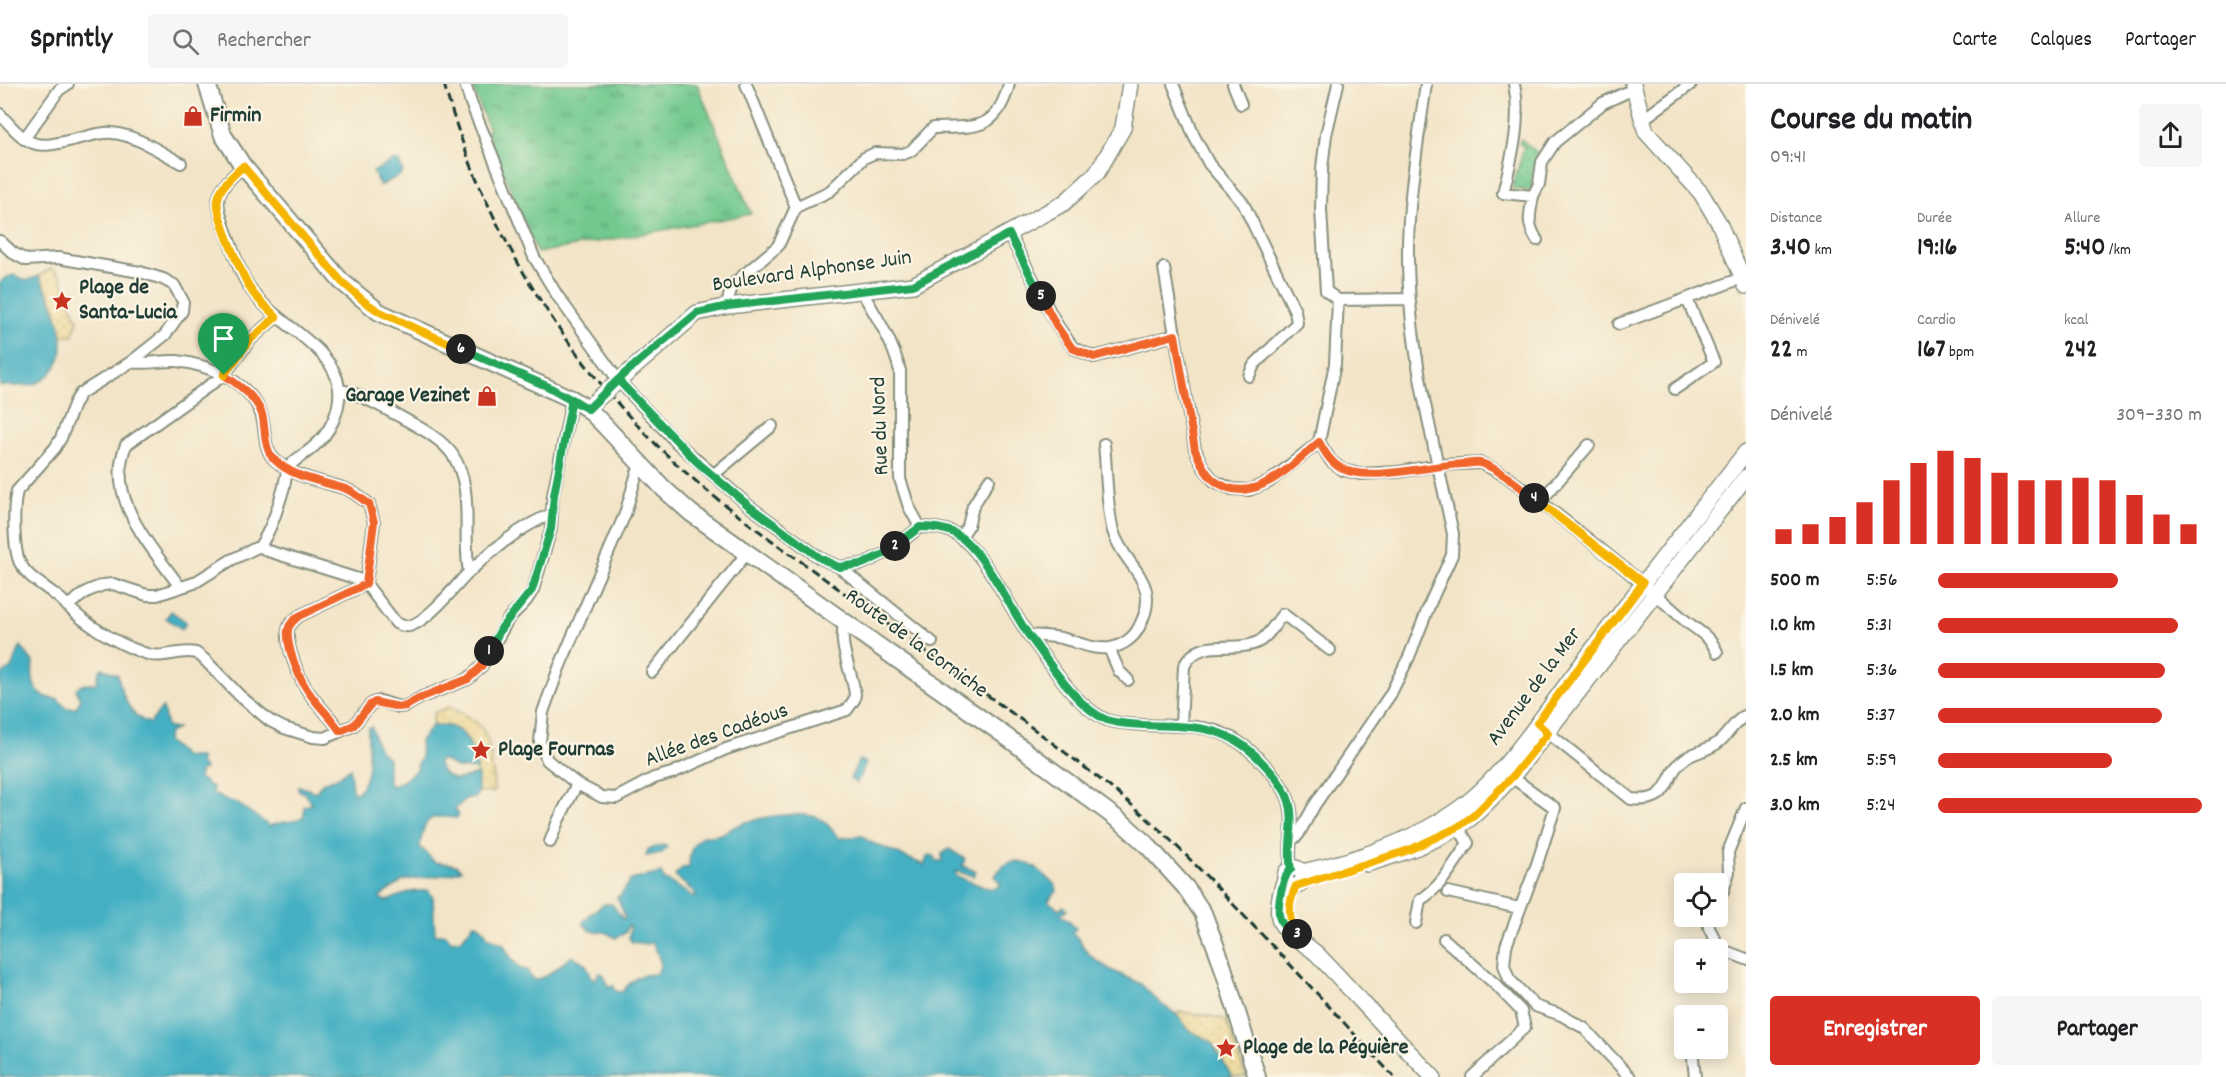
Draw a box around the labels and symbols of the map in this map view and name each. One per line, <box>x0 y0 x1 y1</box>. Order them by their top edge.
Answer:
place label: Firmin <box>210 101 261 132</box>
shop icon: Firmin <box>181 104 205 128</box>
street label: Boulevard Alphonse Juin <box>710 243 914 301</box>
place label: Plage de Santa-Lucia <box>79 273 177 329</box>
pin: 5 <box>1026 281 1056 311</box>
place icon: Plage de Santa-Lucia <box>50 289 74 313</box>
pin <box>198 313 249 375</box>
pin: 6 <box>446 334 476 364</box>
street label: Rue du Nord <box>864 376 898 476</box>
place label: Garage Vezinet <box>345 381 471 412</box>
shop icon: Garage Vezinet <box>475 384 499 408</box>
pin: 4 <box>1519 483 1549 513</box>
pin: 2 <box>880 531 910 561</box>
street label: Route de la Corniche <box>838 581 994 707</box>
street label: Avenue de la Mer <box>1480 620 1590 753</box>
pin: 1 <box>474 636 504 666</box>
street label: Allée des Cadéous <box>641 696 793 776</box>
place label: Plage Fournas <box>498 735 615 766</box>
place icon: Plage Fournas <box>469 738 493 762</box>
pin: 3 <box>1282 919 1312 949</box>
place label: Plage de la Péguière <box>1243 1033 1409 1064</box>
place icon: Plage de la Péguière <box>1214 1036 1238 1060</box>

